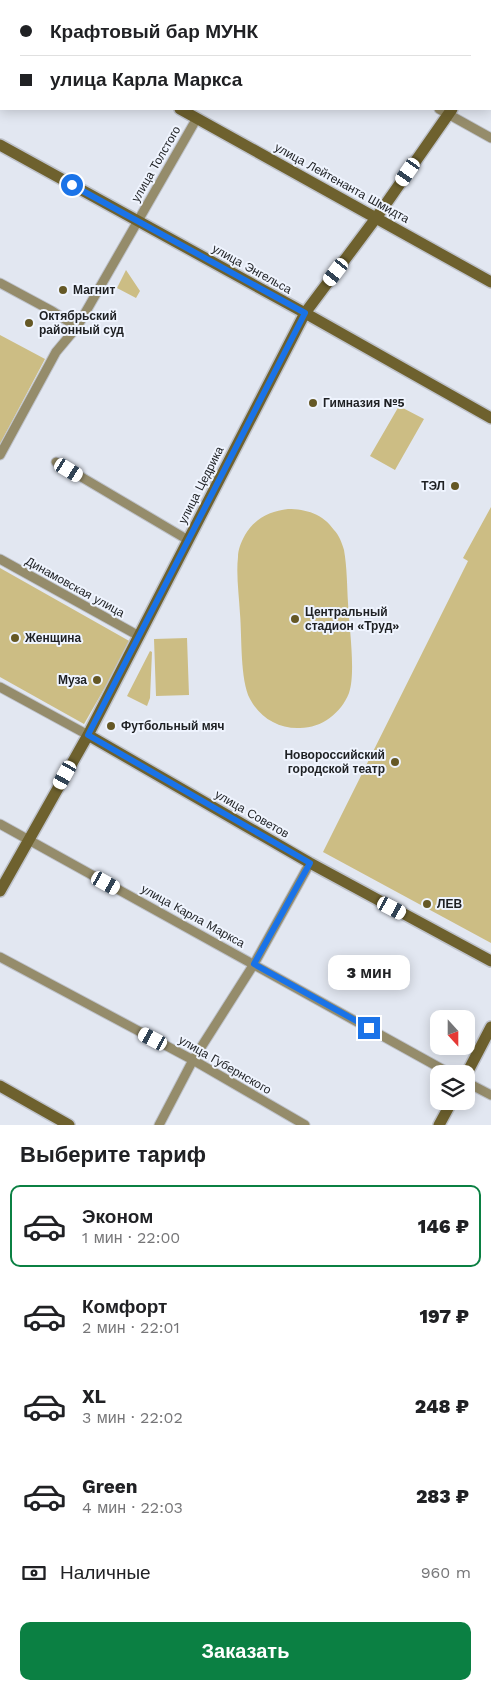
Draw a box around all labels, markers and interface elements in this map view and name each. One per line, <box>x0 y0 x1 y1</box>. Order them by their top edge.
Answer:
text: Крафтовый бар МУНК <box>50 20 258 43</box>
text: улица Карла Маркса <box>50 68 242 91</box>
street label: улица Толстого <box>129 123 184 205</box>
street label: улица Лейтенанта Шмидта <box>272 140 412 226</box>
car <box>393 155 422 189</box>
route start <box>61 174 83 196</box>
street label: улица Энгельса <box>210 241 294 297</box>
car <box>320 256 351 288</box>
place label: Магнит <box>73 283 115 297</box>
marker: Магнит <box>57 284 69 296</box>
place label: Октябрьский районный суд <box>39 309 124 337</box>
marker: Октябрьский районный суд <box>23 317 35 329</box>
place label: Гимназия №5 <box>323 396 405 410</box>
marker: Гимназия №5 <box>307 397 319 409</box>
street label: улица Цедрика <box>175 444 227 526</box>
car <box>52 456 85 484</box>
place label: ТЭЛ <box>421 479 445 493</box>
marker: ТЭЛ <box>449 480 461 492</box>
street label: Динамовская улица <box>23 554 127 620</box>
place label: Центральный стадион «Труд» <box>305 605 399 633</box>
marker: Центральный стадион «Труд» <box>289 613 301 625</box>
place label: Женщина <box>24 631 82 645</box>
marker: Женщина <box>9 632 21 644</box>
place label: Муза <box>58 673 87 687</box>
marker: Муза <box>91 674 103 686</box>
place label: Футбольный мяч <box>121 719 225 733</box>
marker: Футбольный мяч <box>105 720 117 732</box>
place label: Новороссийский городской театр <box>284 748 385 776</box>
marker: Новороссийский городской театр <box>389 756 401 768</box>
car <box>51 758 78 792</box>
street label: улица Советов <box>212 787 292 841</box>
car <box>89 869 122 897</box>
street label: улица Карла Маркса <box>139 882 248 950</box>
car <box>375 894 408 922</box>
place label: ЛЕВ <box>437 897 462 911</box>
marker: ЛЕВ <box>421 898 433 910</box>
callout: 3 мин <box>328 956 410 990</box>
text: 3 мин <box>346 963 392 982</box>
north arrow <box>430 1010 475 1055</box>
map controls <box>430 1010 475 1110</box>
route end <box>358 1017 380 1039</box>
car <box>136 1025 169 1053</box>
street label: улица Губернского <box>176 1033 274 1097</box>
button: layers <box>430 1065 475 1110</box>
text: Выберите тариф <box>20 1142 206 1167</box>
icon: car <box>22 1204 67 1249</box>
text: Эконом <box>82 1205 153 1228</box>
text: 146 ₽ <box>418 1215 469 1238</box>
text: 1 мин · 22:00 <box>82 1228 180 1247</box>
icon: car <box>22 1294 67 1339</box>
text: Комфорт <box>82 1295 167 1318</box>
text: 197 ₽ <box>419 1305 469 1328</box>
text: 2 мин · 22:01 <box>82 1318 180 1337</box>
icon: car <box>22 1384 67 1429</box>
text: XL <box>82 1385 106 1408</box>
text: 248 ₽ <box>415 1395 469 1418</box>
text: 3 мин · 22:02 <box>82 1408 183 1427</box>
icon: car <box>22 1474 67 1519</box>
text: Green <box>82 1475 138 1498</box>
text: 283 ₽ <box>416 1485 469 1508</box>
text: 4 мин · 22:03 <box>82 1498 183 1517</box>
icon: cash <box>20 1559 48 1587</box>
text: Наличные <box>60 1561 151 1584</box>
text: 960 m <box>421 1563 471 1582</box>
button: Заказать <box>20 1622 471 1680</box>

